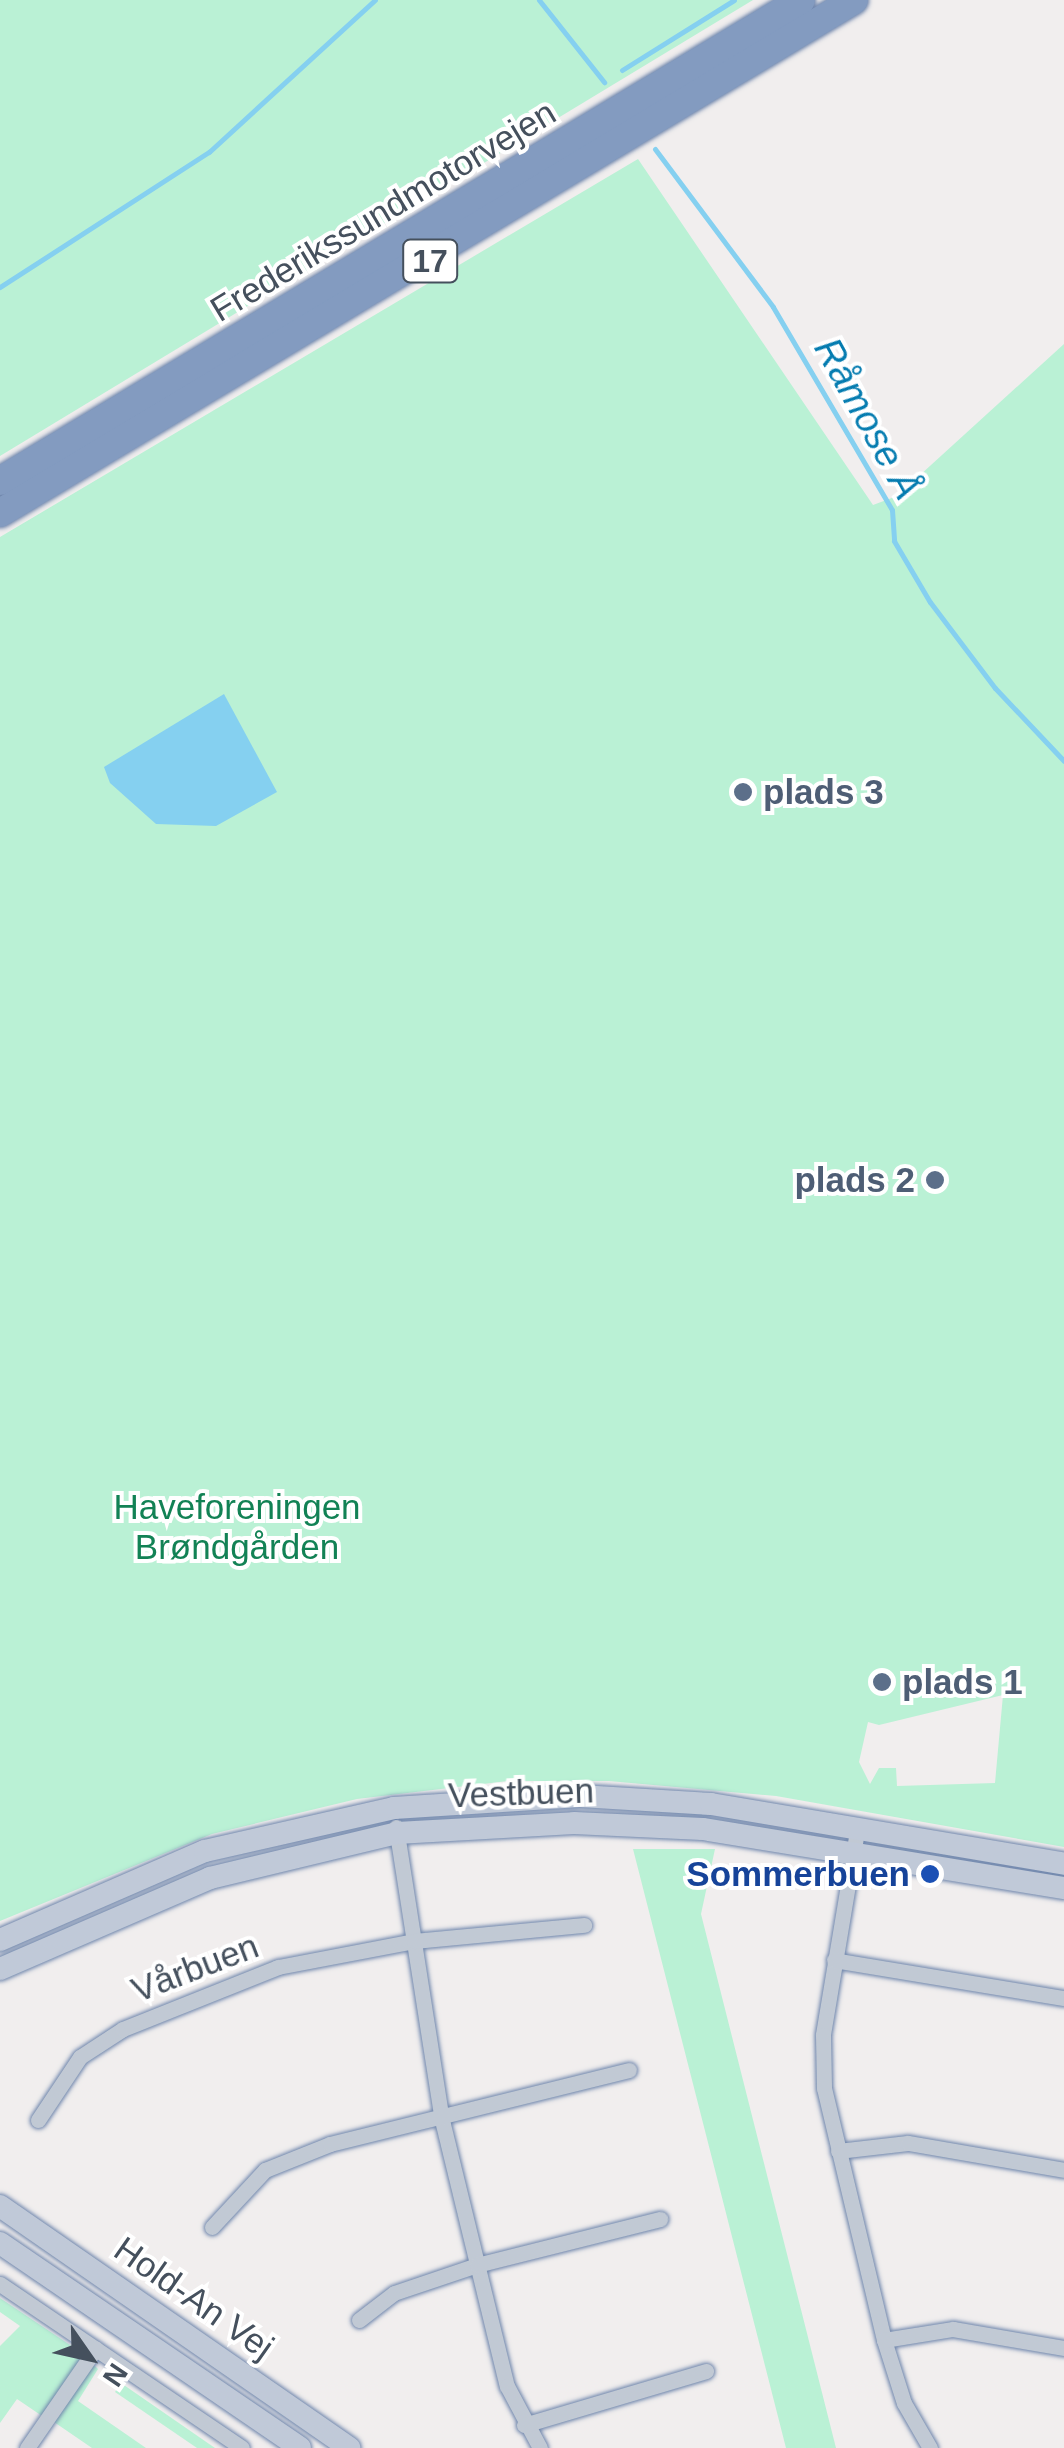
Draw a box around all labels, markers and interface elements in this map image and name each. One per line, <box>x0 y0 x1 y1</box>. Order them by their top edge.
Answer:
street label: Frederikssundmotorvejen <box>203 91 563 331</box>
road number: 17 <box>400 234 460 288</box>
water label: Råmose Å <box>804 330 930 508</box>
place label: plads 3 <box>763 771 884 813</box>
marker: plads 3 <box>732 781 754 803</box>
place label: plads 2 <box>794 1159 915 1201</box>
marker: plads 2 <box>924 1169 946 1191</box>
park label: Haveforeningen Brøndgården <box>113 1486 361 1568</box>
place label: plads 1 <box>902 1661 1023 1703</box>
marker: plads 1 <box>871 1671 893 1693</box>
street label: Vestbuen <box>447 1769 595 1817</box>
place label: Sommerbuen <box>686 1853 910 1895</box>
marker: Sommerbuen <box>919 1863 941 1885</box>
street label: Vårbuen <box>126 1925 264 2011</box>
street label: Hold-An Vej <box>106 2228 282 2368</box>
north arrow <box>40 2308 140 2408</box>
text: N <box>97 2358 134 2392</box>

